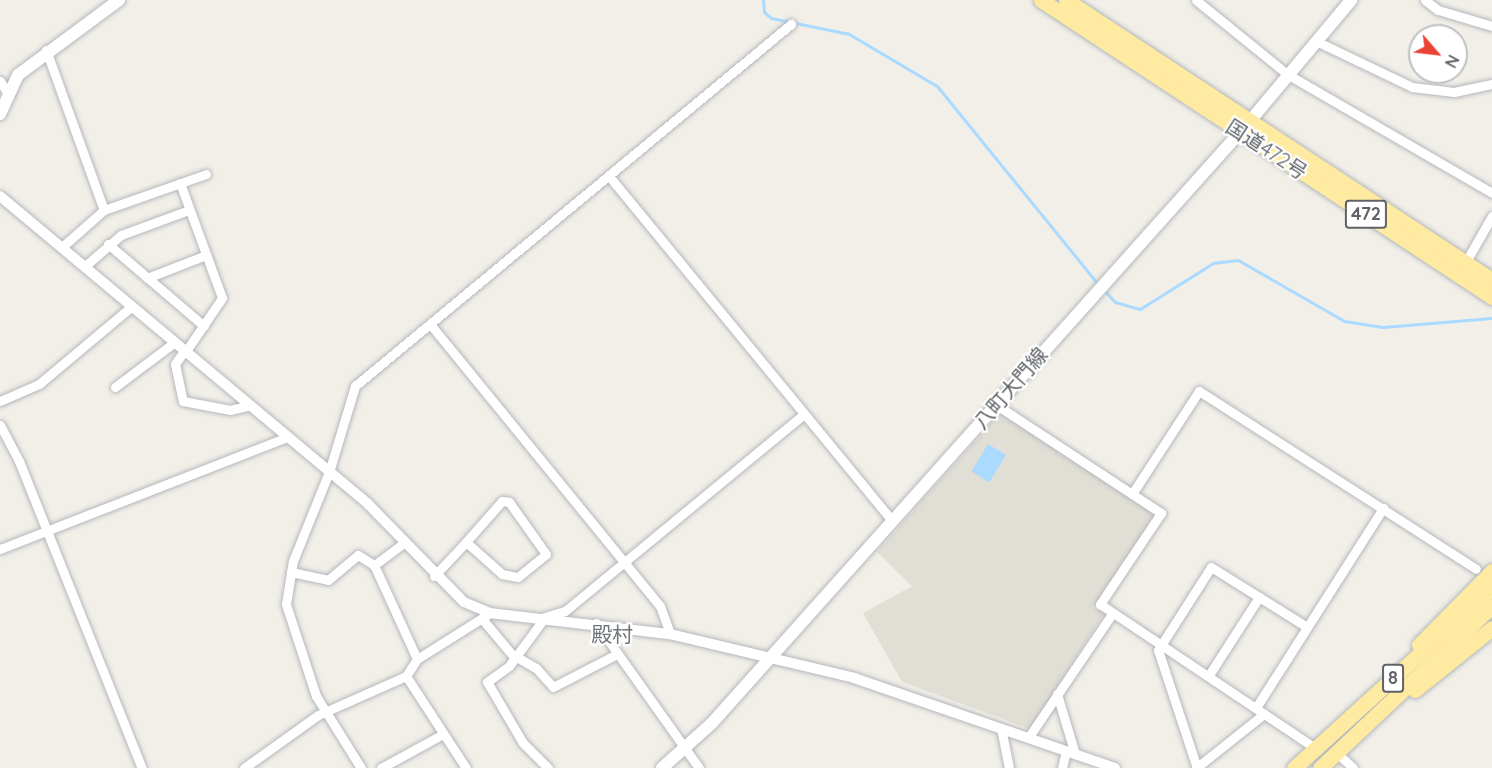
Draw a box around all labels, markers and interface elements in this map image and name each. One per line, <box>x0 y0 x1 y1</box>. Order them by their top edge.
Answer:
north arrow <box>1408 24 1468 84</box>
text: N <box>1441 52 1464 71</box>
street label: 国道472号 <box>1222 114 1312 184</box>
road number: 472 <box>1344 199 1388 229</box>
street label: 八町大門線 <box>968 342 1052 434</box>
district label: 殿村 <box>591 621 633 647</box>
road number: 8 <box>1381 663 1405 693</box>

